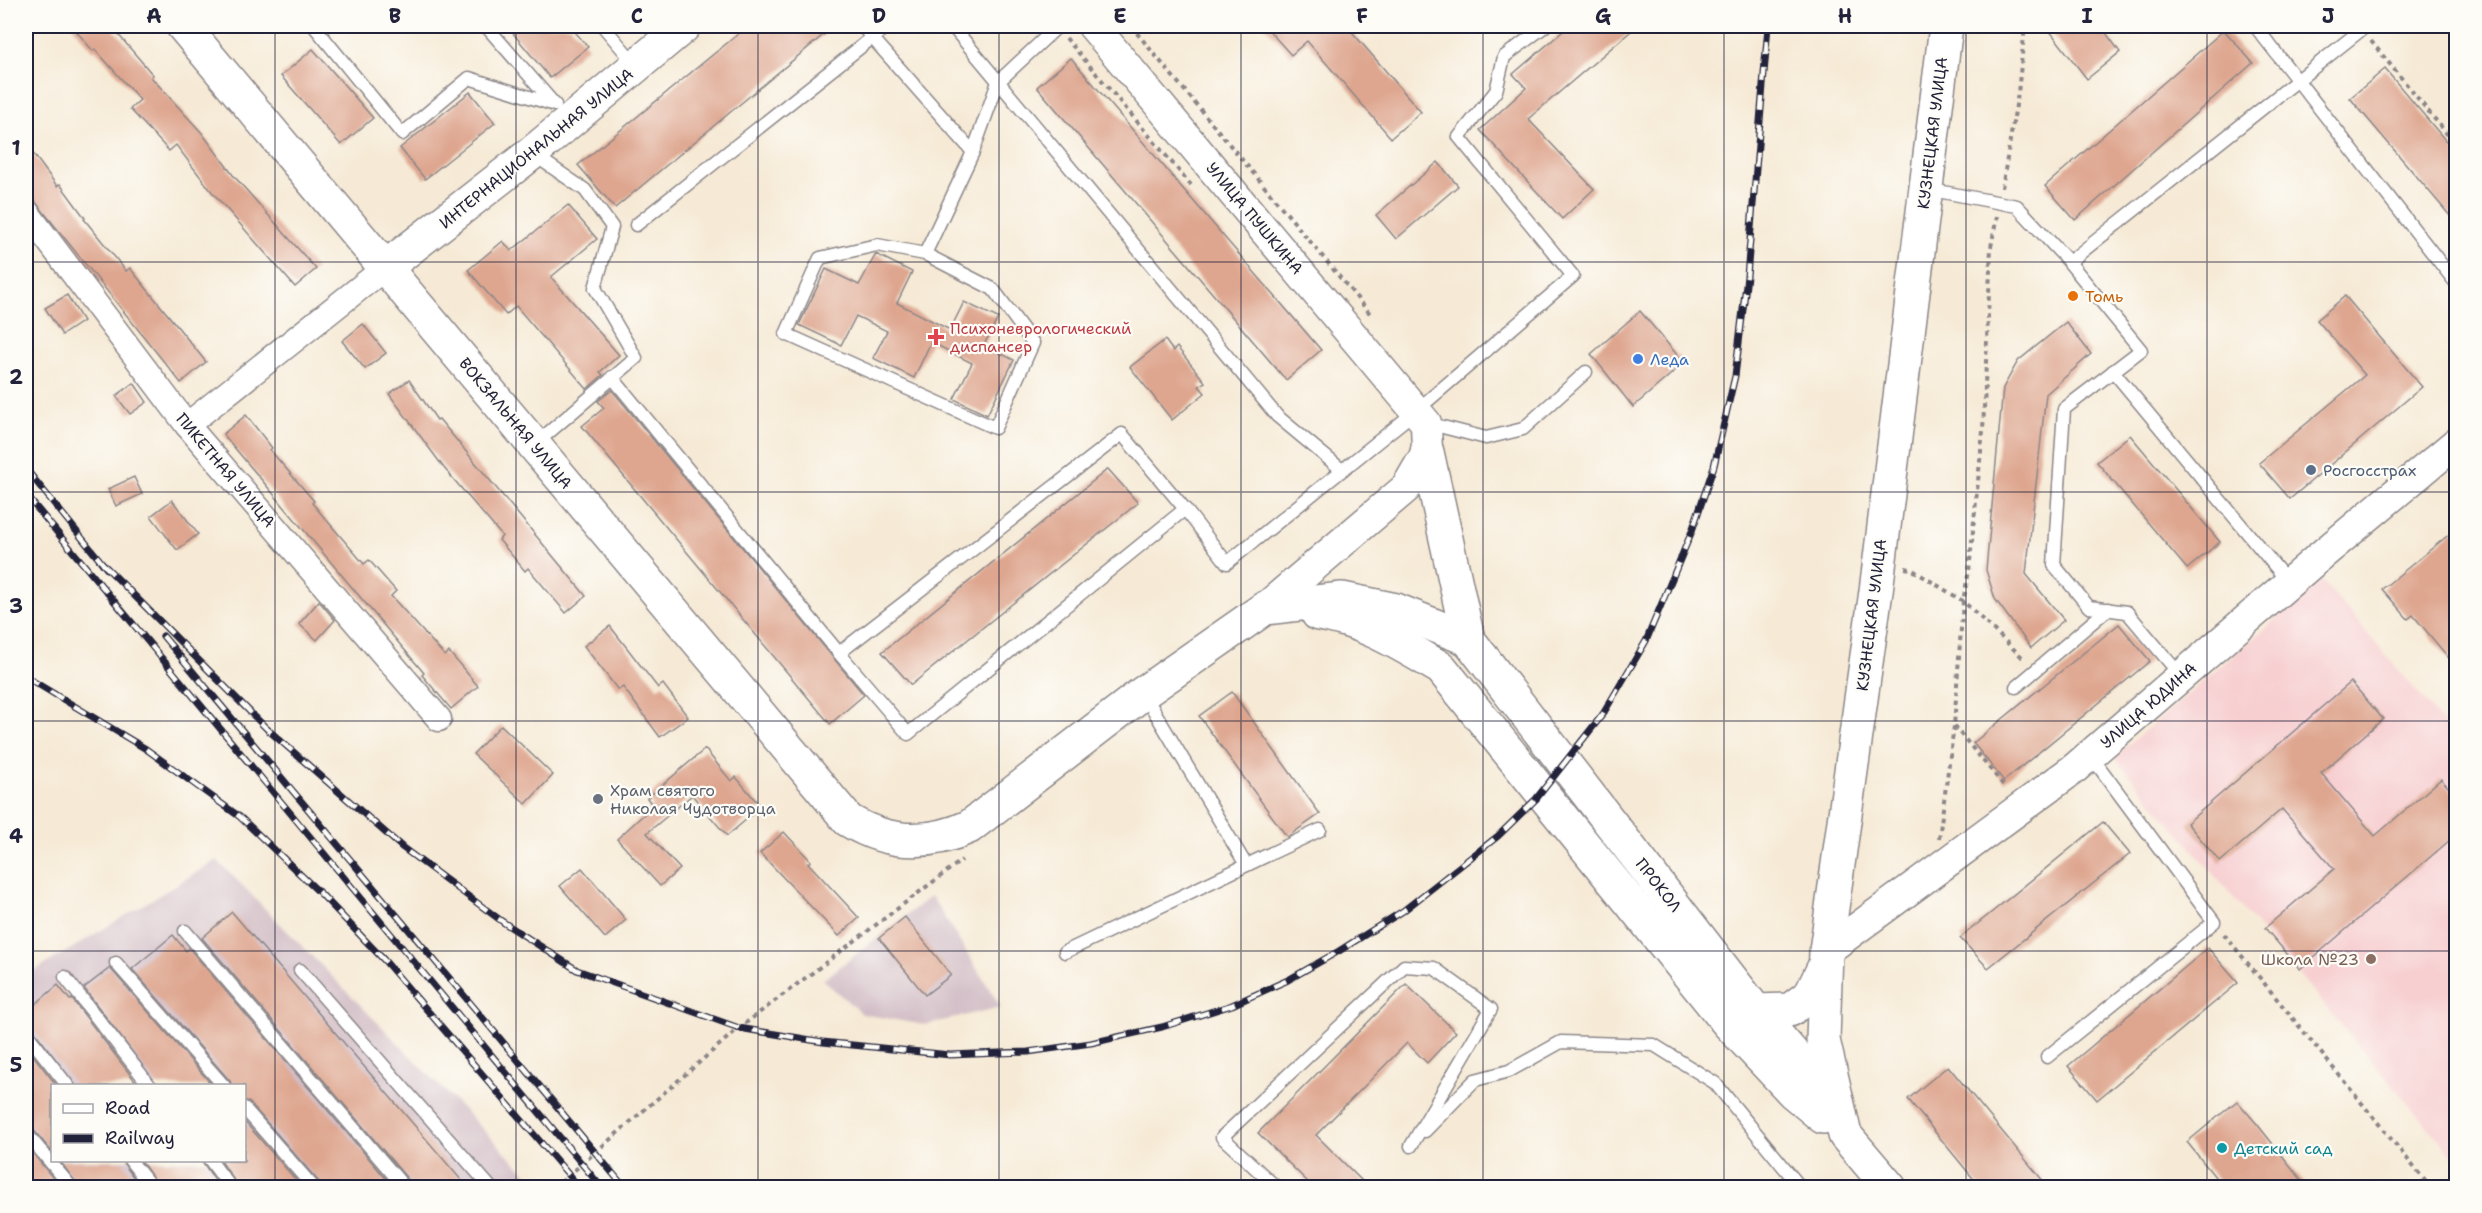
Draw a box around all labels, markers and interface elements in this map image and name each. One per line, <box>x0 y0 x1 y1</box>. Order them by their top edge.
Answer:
text: A <box>146 3 162 29</box>
text: B <box>389 3 401 29</box>
text: C <box>631 3 643 29</box>
text: D <box>872 3 886 29</box>
text: E <box>1113 3 1127 29</box>
text: F <box>1356 3 1368 29</box>
text: G <box>1595 3 1611 29</box>
text: H <box>1838 3 1852 29</box>
text: I <box>2081 3 2093 29</box>
text: J <box>2322 3 2335 29</box>
street label: КУЗНЕЦКАЯ УЛИЦА <box>1913 56 1952 210</box>
street label: ИНТЕРНАЦИОНАЛЬНАЯ УЛИЦА <box>435 63 638 233</box>
text: 1 <box>11 135 21 161</box>
street label: УЛИЦА ПУШКИНА <box>1202 158 1308 279</box>
place label: Томь <box>2085 286 2123 307</box>
marker: Томь <box>2066 289 2080 303</box>
place label: Психоневрологический диспансер <box>950 318 1132 357</box>
marker: Психоневрологический диспансер <box>927 328 945 346</box>
place label: Леда <box>1650 349 1689 370</box>
marker: Леда <box>1631 352 1645 366</box>
street label: ВОКЗАЛЬНАЯ УЛИЦА <box>454 353 577 493</box>
text: 2 <box>9 364 23 390</box>
street label: ПИКЕТНАЯ УЛИЦА <box>171 409 280 532</box>
place label: Росгосстрах <box>2323 460 2416 481</box>
marker: Росгосстрах <box>2304 463 2318 477</box>
street label: КУЗНЕЦКАЯ УЛИЦА <box>1852 538 1891 692</box>
text: 3 <box>9 593 23 619</box>
street label: УЛИЦА ЮДИНА <box>2096 658 2201 753</box>
place label: Храм святого Николая Чудотворца <box>610 780 776 819</box>
marker: Храм святого Николая Чудотворца <box>591 792 605 806</box>
text: 4 <box>9 823 23 849</box>
street label: ПРОКОЛ <box>1631 854 1686 917</box>
place label: Школа №23 <box>2261 949 2359 970</box>
marker: Школа №23 <box>2364 952 2378 966</box>
text: 5 <box>10 1052 22 1078</box>
legend <box>51 1084 246 1162</box>
text: Road <box>105 1096 150 1120</box>
text: Railway <box>105 1126 175 1150</box>
place label: Детский сад <box>2234 1138 2333 1159</box>
marker: Детский сад <box>2215 1141 2229 1155</box>

